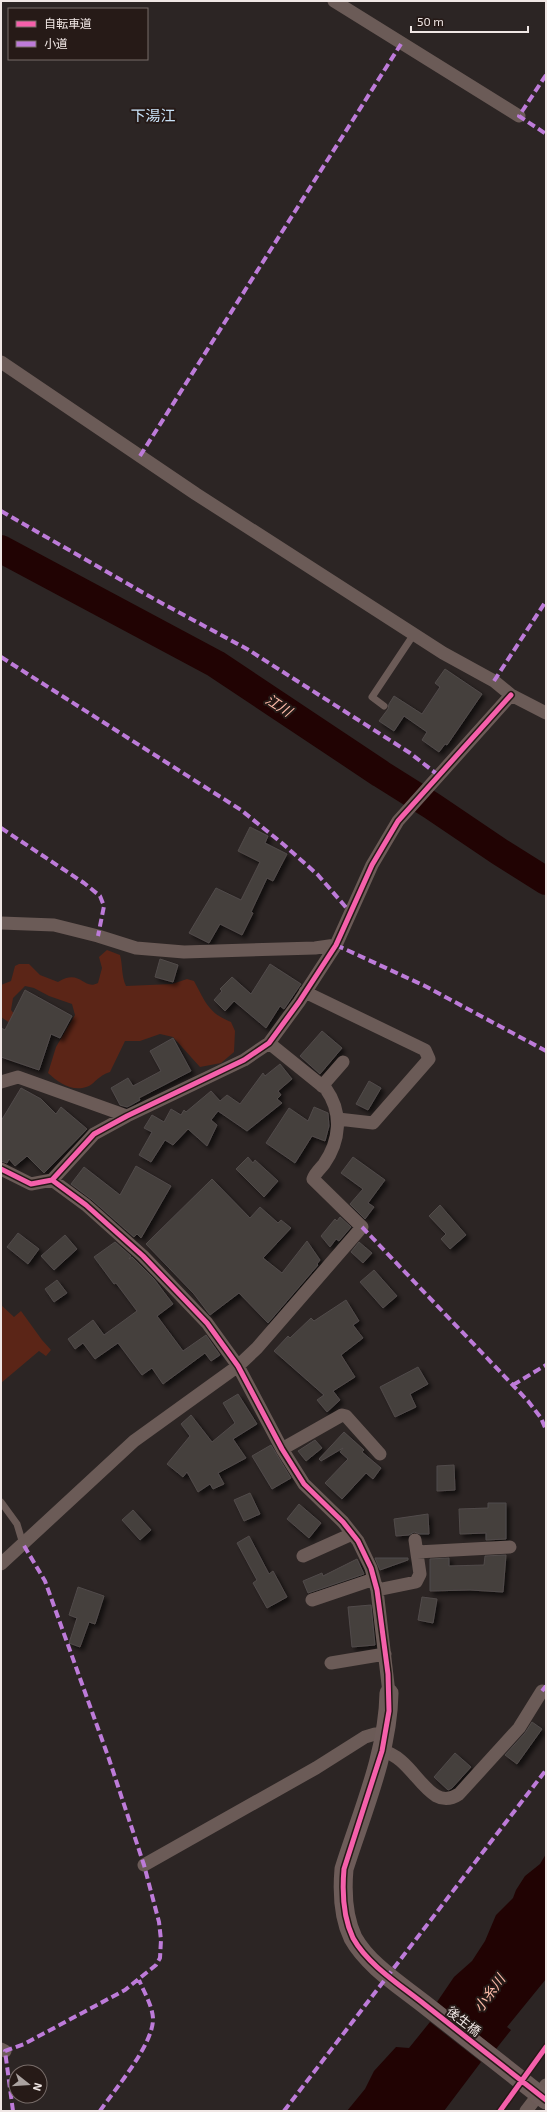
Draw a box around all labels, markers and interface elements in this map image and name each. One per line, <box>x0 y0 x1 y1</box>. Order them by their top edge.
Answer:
legend <box>8 8 148 60</box>
scale bar <box>411 8 528 34</box>
text: 50 m <box>417 14 444 28</box>
text: 自転車道 <box>44 16 92 30</box>
text: 小道 <box>44 36 68 50</box>
district label: 下湯江 <box>130 106 176 124</box>
water label: 江川 <box>263 690 297 721</box>
water label: 小糸川 <box>470 1969 509 2015</box>
street label: 後生橋 <box>444 2003 484 2039</box>
north arrow <box>8 2064 48 2104</box>
text: N <box>31 2081 45 2093</box>

